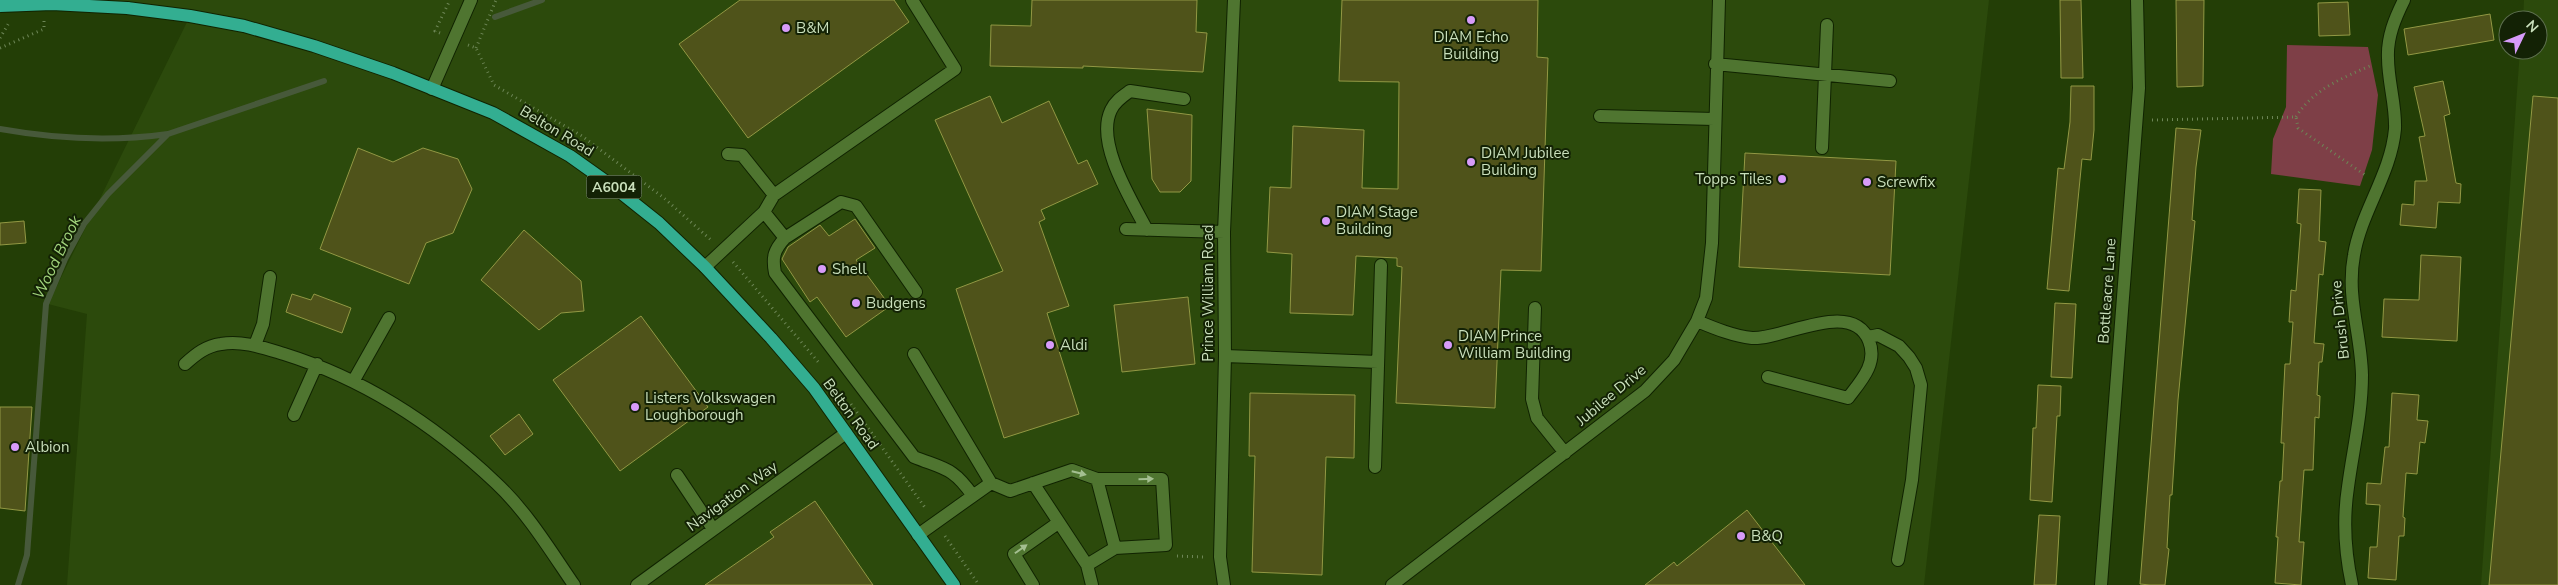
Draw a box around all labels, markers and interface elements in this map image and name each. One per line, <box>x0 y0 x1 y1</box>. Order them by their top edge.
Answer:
north arrow <box>2498 10 2548 60</box>
marker: DIAM Echo Building <box>1465 14 1477 26</box>
text: N <box>2522 16 2543 37</box>
place label: B&M <box>796 18 829 38</box>
marker: B&M <box>780 22 792 34</box>
place label: DIAM Echo Building <box>1433 27 1509 64</box>
street label: Belton Road <box>516 101 598 161</box>
place label: DIAM Jubilee Building <box>1481 143 1569 180</box>
marker: DIAM Jubilee Building <box>1465 156 1477 168</box>
place label: Topps Tiles <box>1695 169 1772 189</box>
place label: Screwfix <box>1877 172 1935 192</box>
marker: Topps Tiles <box>1776 173 1788 185</box>
road number: A6004 <box>586 176 642 198</box>
marker: Screwfix <box>1861 176 1873 188</box>
place label: DIAM Stage Building <box>1336 202 1418 239</box>
water label: Wood Brook <box>27 211 87 303</box>
marker: DIAM Stage Building <box>1320 215 1332 227</box>
street label: Prince William Road <box>1198 224 1218 362</box>
street label: Bottleacre Lane <box>2093 238 2121 344</box>
place label: Shell <box>832 259 867 279</box>
marker: Shell <box>816 263 828 275</box>
street label: Brush Drive <box>2326 280 2354 360</box>
place label: Budgens <box>866 293 926 313</box>
marker: Budgens <box>850 297 862 309</box>
place label: DIAM Prince William Building <box>1458 326 1571 363</box>
place label: Aldi <box>1060 335 1088 355</box>
marker: Aldi <box>1044 339 1056 351</box>
marker: DIAM Prince William Building <box>1442 339 1454 351</box>
street label: Jubilee Drive <box>1571 360 1650 431</box>
street label: Belton Road <box>818 374 884 454</box>
place label: Listers Volkswagen Loughborough <box>645 388 776 425</box>
marker: Listers Volkswagen Loughborough <box>629 401 641 413</box>
place label: Albion <box>25 437 69 457</box>
marker: Albion <box>9 441 21 453</box>
street label: Navigation Way <box>683 456 782 536</box>
one-way arrow <box>1071 469 1087 477</box>
one-way arrow <box>1138 475 1154 483</box>
place label: B&Q <box>1751 526 1783 546</box>
marker: B&Q <box>1735 530 1747 542</box>
one-way arrow <box>1014 544 1028 554</box>

